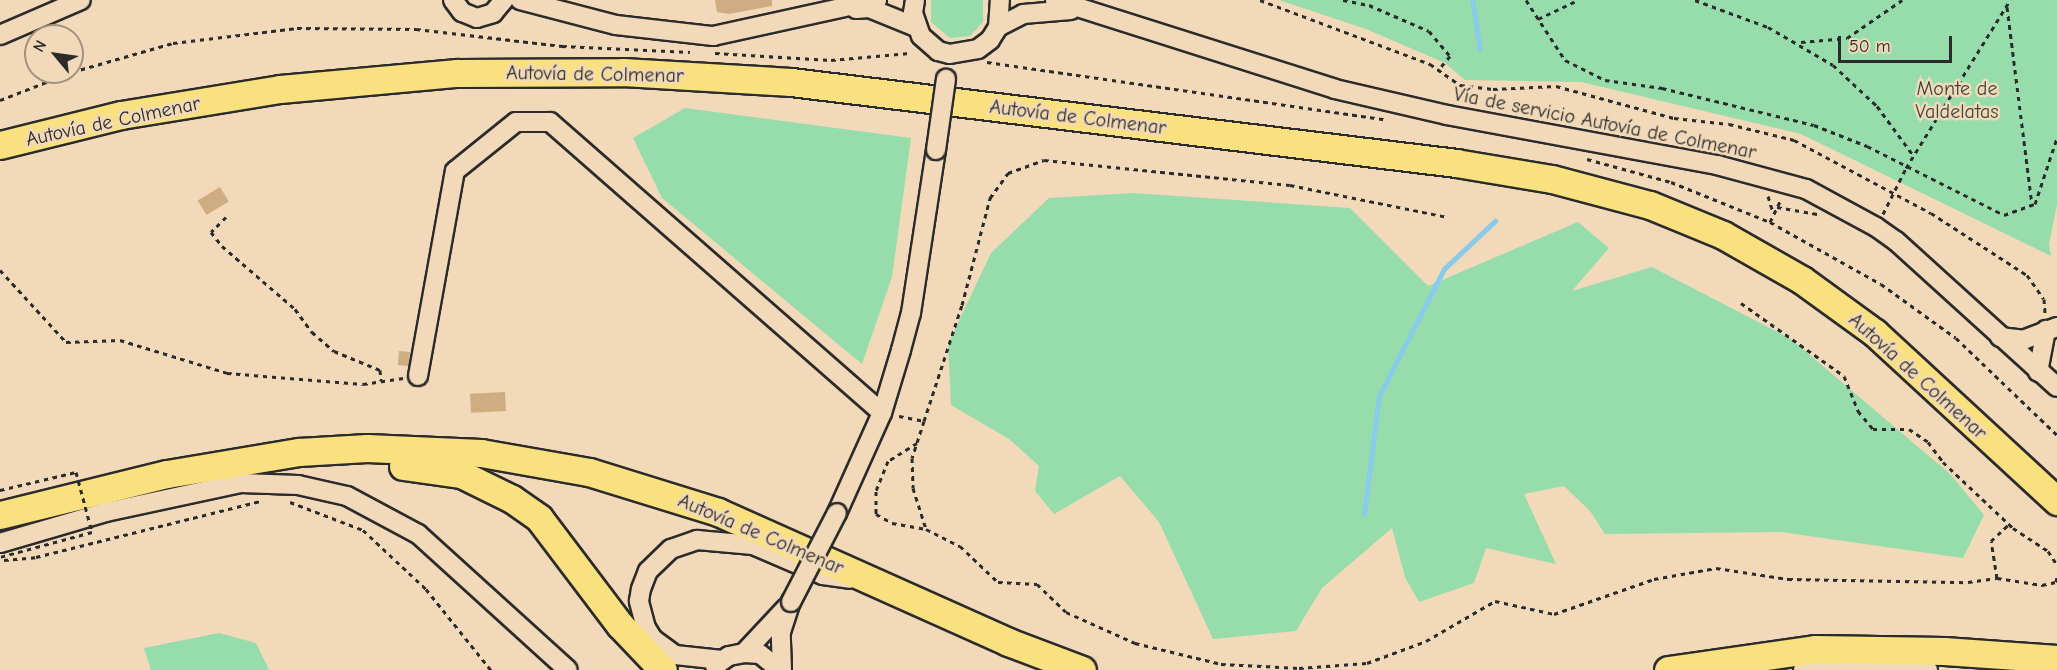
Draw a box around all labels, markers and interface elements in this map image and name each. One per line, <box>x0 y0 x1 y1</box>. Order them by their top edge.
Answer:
north arrow <box>24 24 84 84</box>
scale bar <box>1841 24 1955 62</box>
text: 50 m <box>1849 36 1891 57</box>
text: N <box>30 37 50 55</box>
street label: Autovía de Colmenar <box>506 60 684 88</box>
park label: Monte de Valdelatas <box>1915 77 1999 124</box>
street label: Vía de servicio Autovía de Colmenar <box>1452 82 1758 164</box>
street label: Autovía de Colmenar <box>24 91 202 151</box>
street label: Autovía de Colmenar <box>988 94 1168 140</box>
street label: Autovía de Colmenar <box>1844 308 1992 444</box>
street label: Autovía de Colmenar <box>675 488 847 580</box>

